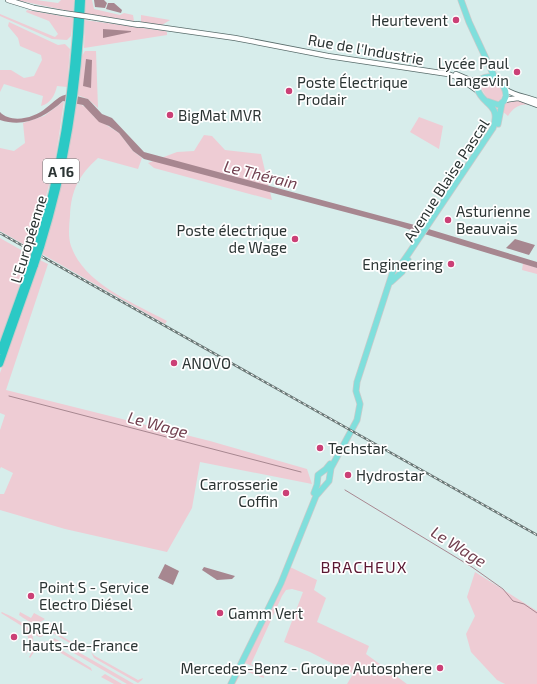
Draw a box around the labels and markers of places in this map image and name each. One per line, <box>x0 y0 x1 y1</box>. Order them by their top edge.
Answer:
place label: Heurtevent <box>371 11 448 29</box>
marker: Heurtevent <box>451 15 461 25</box>
place label: Lycée Paul Langevin <box>438 54 510 89</box>
marker: Lycée Paul Langevin <box>512 67 522 77</box>
place label: Poste Électrique Prodair <box>297 73 408 108</box>
marker: Poste Électrique Prodair <box>284 86 294 96</box>
place label: BigMat MVR <box>178 106 261 124</box>
marker: BigMat MVR <box>165 110 175 120</box>
place label: Asturienne Beauvais <box>456 202 531 237</box>
marker: Asturienne Beauvais <box>443 215 453 225</box>
place label: Poste électrique de Wage <box>176 221 287 256</box>
marker: Poste électrique de Wage <box>290 234 300 244</box>
place label: Engineering <box>362 255 444 273</box>
marker: Engineering <box>446 259 456 269</box>
place label: ANOVO <box>182 354 231 372</box>
marker: ANOVO <box>169 358 179 368</box>
place label: Techstar <box>328 439 387 457</box>
marker: Techstar <box>315 443 325 453</box>
place label: Hydrostar <box>356 466 424 484</box>
marker: Hydrostar <box>343 470 353 480</box>
place label: Carrosserie Coffin <box>200 475 278 510</box>
marker: Carrosserie Coffin <box>281 488 291 498</box>
place label: Point S - Service Electro Diésel <box>39 578 149 613</box>
marker: Point S - Service Electro Diésel <box>26 591 36 601</box>
place label: Gamm Vert <box>228 604 304 622</box>
marker: Gamm Vert <box>215 608 225 618</box>
place label: DREAL Hauts-de-France <box>22 619 138 654</box>
marker: DREAL Hauts-de-France <box>9 632 19 642</box>
place label: Mercedes-Benz - Groupe Autosphere <box>180 659 432 677</box>
marker: Mercedes-Benz - Groupe Autosphere <box>435 663 445 673</box>

